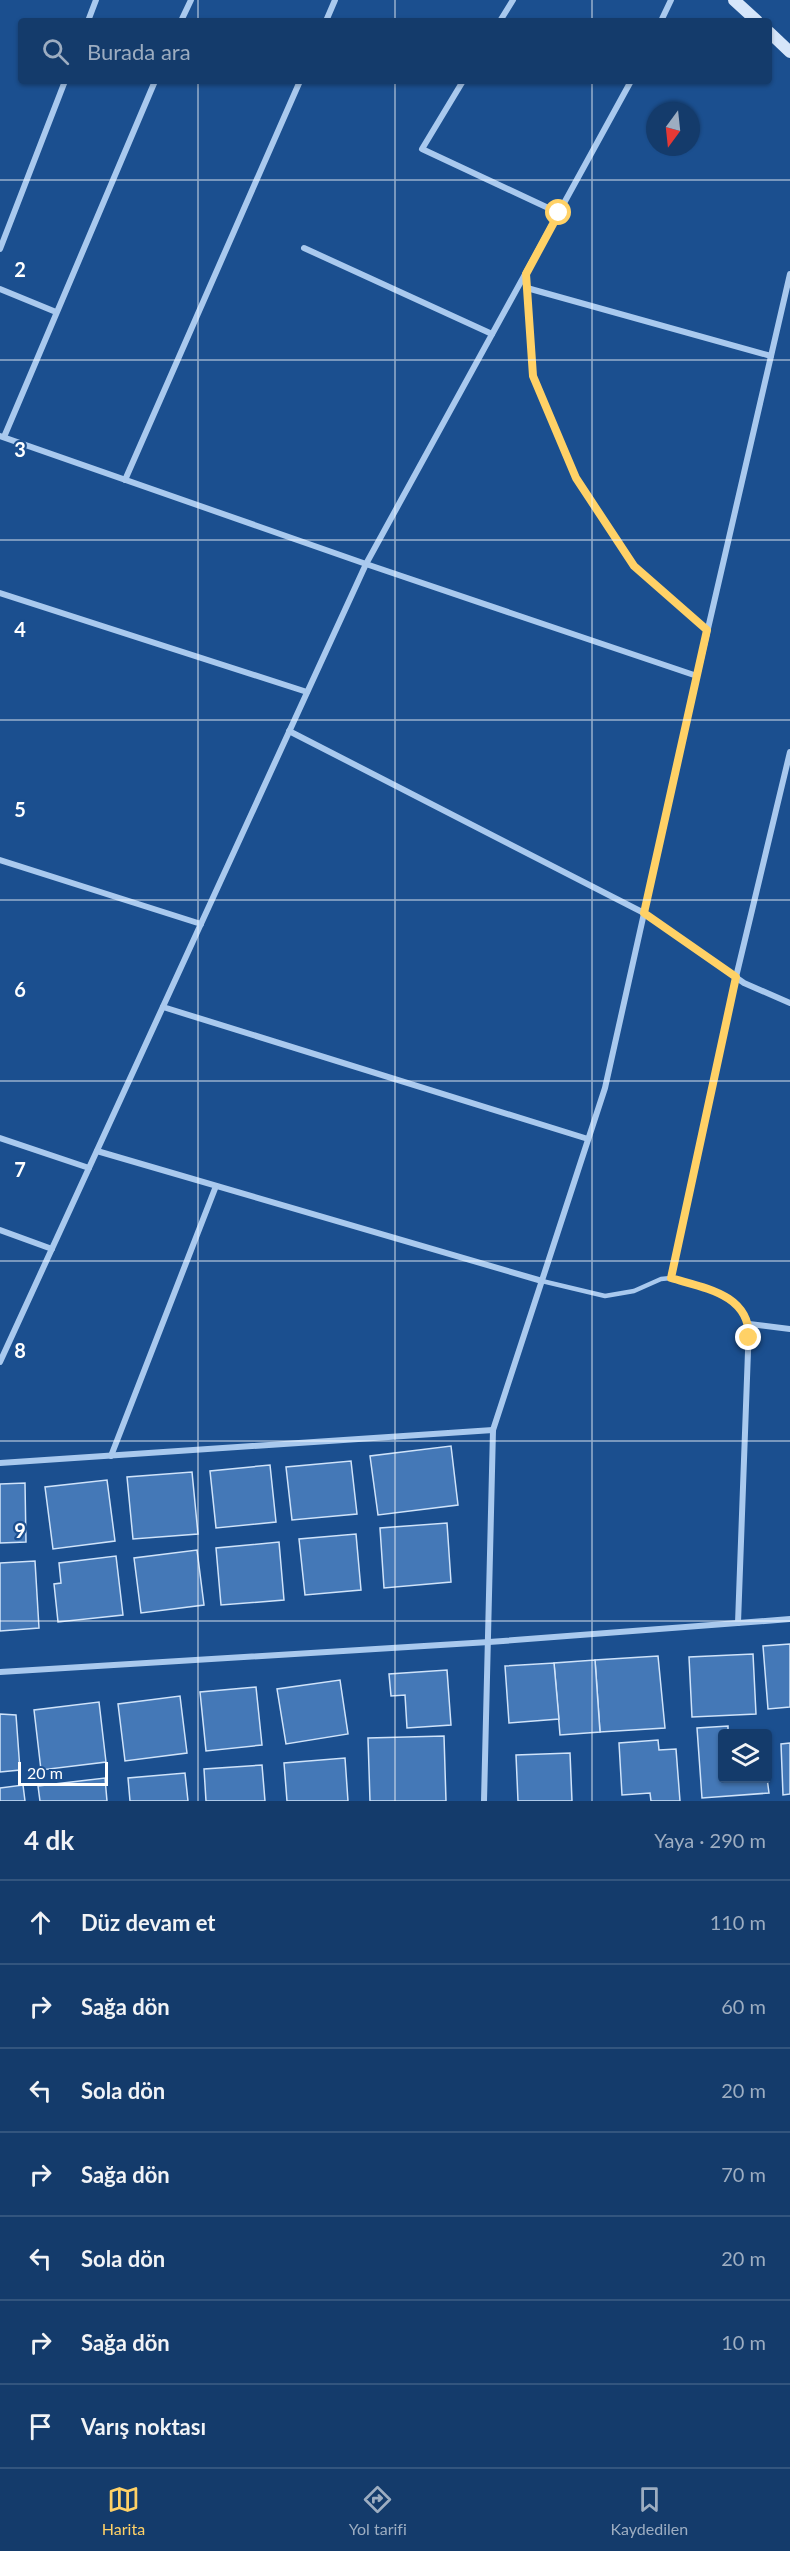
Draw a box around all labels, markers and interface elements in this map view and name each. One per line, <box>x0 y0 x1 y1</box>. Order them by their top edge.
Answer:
search box <box>18 18 772 84</box>
icon: search <box>39 35 72 68</box>
text: Burada ara <box>87 38 191 65</box>
north arrow <box>646 102 700 156</box>
route start <box>545 199 571 225</box>
text: 2 <box>14 257 26 281</box>
text: 3 <box>14 437 26 461</box>
text: 4 <box>14 617 26 641</box>
text: 5 <box>14 797 26 821</box>
text: 6 <box>14 977 26 1001</box>
text: 7 <box>14 1157 26 1181</box>
route end <box>735 1324 761 1350</box>
text: 8 <box>14 1338 26 1362</box>
text: 9 <box>14 1518 26 1542</box>
map controls <box>718 1729 772 1783</box>
button: layers <box>718 1729 772 1783</box>
scale bar <box>18 1759 108 1786</box>
text: 20 m <box>27 1763 63 1782</box>
text: 4 dk <box>24 1824 74 1856</box>
text: Yaya · 290 m <box>654 1828 766 1852</box>
icon: ahead <box>24 1906 57 1939</box>
text: Düz devam et <box>81 1909 216 1936</box>
text: 110 m <box>710 1910 766 1934</box>
icon: right <box>24 1990 57 2023</box>
text: Sağa dön <box>81 1993 170 2020</box>
text: 60 m <box>721 1994 766 2018</box>
icon: left <box>24 2074 57 2107</box>
text: Sola dön <box>81 2077 165 2104</box>
text: 20 m <box>721 2078 766 2102</box>
icon: right <box>24 2158 57 2191</box>
text: Sağa dön <box>81 2161 170 2188</box>
text: 70 m <box>721 2162 766 2186</box>
icon: left <box>24 2242 57 2275</box>
text: Sola dön <box>81 2245 165 2272</box>
text: 20 m <box>721 2246 766 2270</box>
icon: right <box>24 2326 57 2359</box>
text: Sağa dön <box>81 2329 170 2356</box>
text: 10 m <box>721 2330 766 2354</box>
icon: arrive <box>24 2410 57 2443</box>
text: Varış noktası <box>81 2413 206 2440</box>
tab: Harita <box>102 2483 145 2538</box>
tab: Yol tarifi <box>349 2483 407 2538</box>
tab: Kaydedilen <box>610 2483 688 2538</box>

